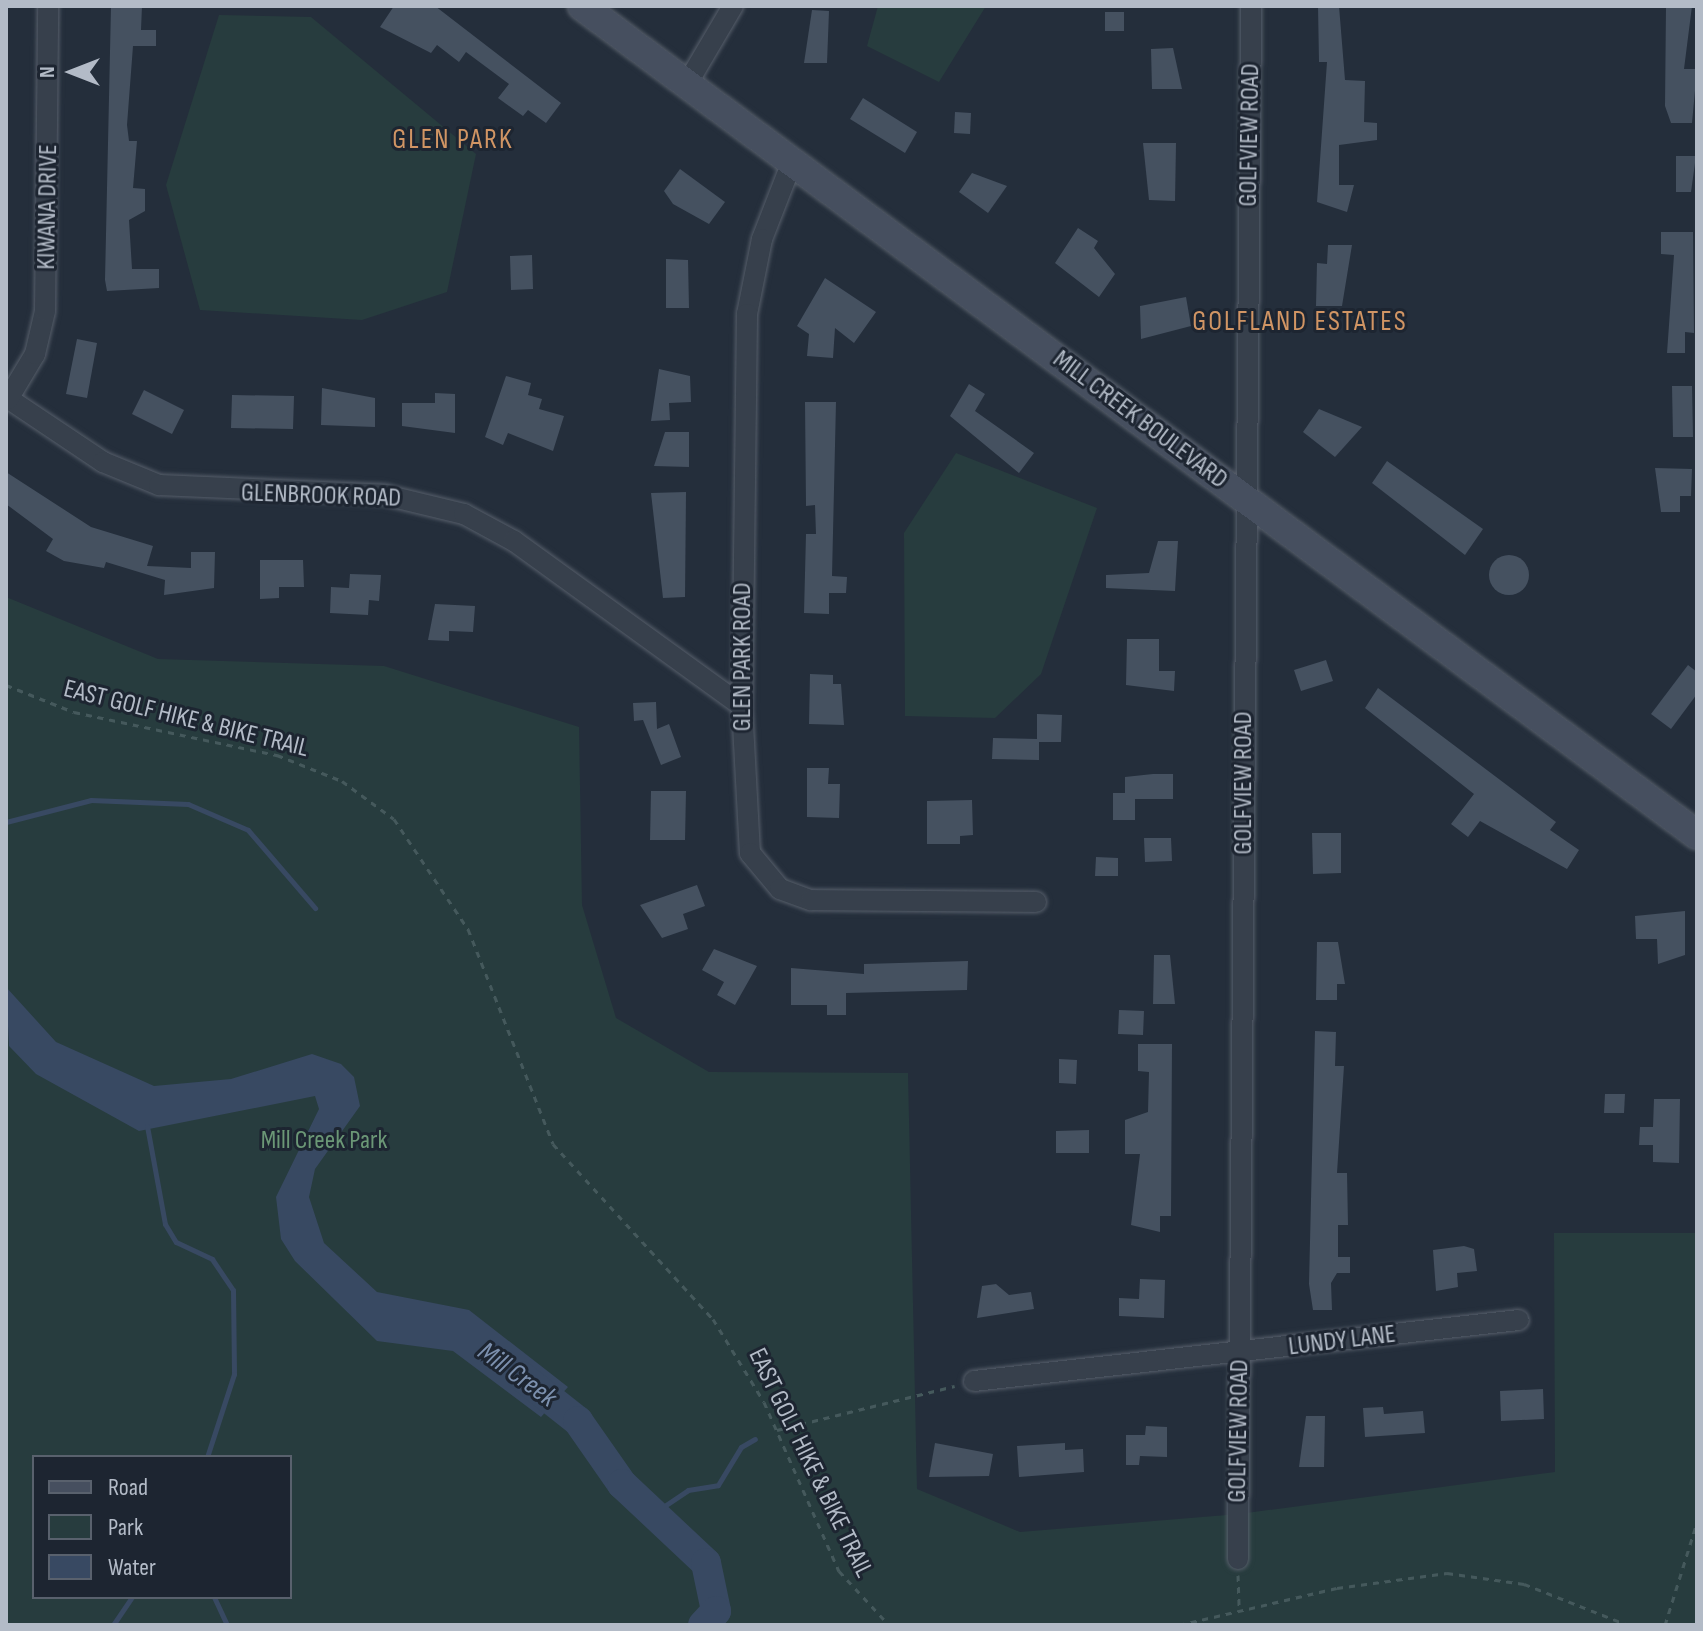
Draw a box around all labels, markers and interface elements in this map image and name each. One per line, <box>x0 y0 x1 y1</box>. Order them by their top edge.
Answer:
north arrow <box>32 32 112 112</box>
street label: GOLFVIEW ROAD <box>1233 63 1267 207</box>
text: N <box>34 66 61 78</box>
district label: GLEN PARK <box>392 123 514 157</box>
street label: KIWANA DRIVE <box>31 144 65 270</box>
district label: GOLFLAND ESTATES <box>1192 305 1408 339</box>
street label: MILL CREEK BOULEVARD <box>1047 344 1233 496</box>
street label: GLENBROOK ROAD <box>240 478 402 514</box>
street label: GLEN PARK ROAD <box>727 583 759 731</box>
street label: EAST GOLF HIKE & BIKE TRAIL <box>60 674 312 764</box>
street label: GOLFVIEW ROAD <box>1228 711 1260 855</box>
park label: Mill Creek Park <box>261 1125 387 1157</box>
street label: LUNDY LANE <box>1287 1319 1397 1363</box>
water label: Mill Creek <box>471 1335 563 1415</box>
street label: EAST GOLF HIKE & BIKE TRAIL <box>741 1343 879 1583</box>
street label: GOLFVIEW ROAD <box>1222 1359 1256 1503</box>
legend <box>32 1455 292 1599</box>
text: Road <box>108 1473 148 1502</box>
text: Park <box>108 1513 143 1542</box>
text: Water <box>108 1553 156 1582</box>

